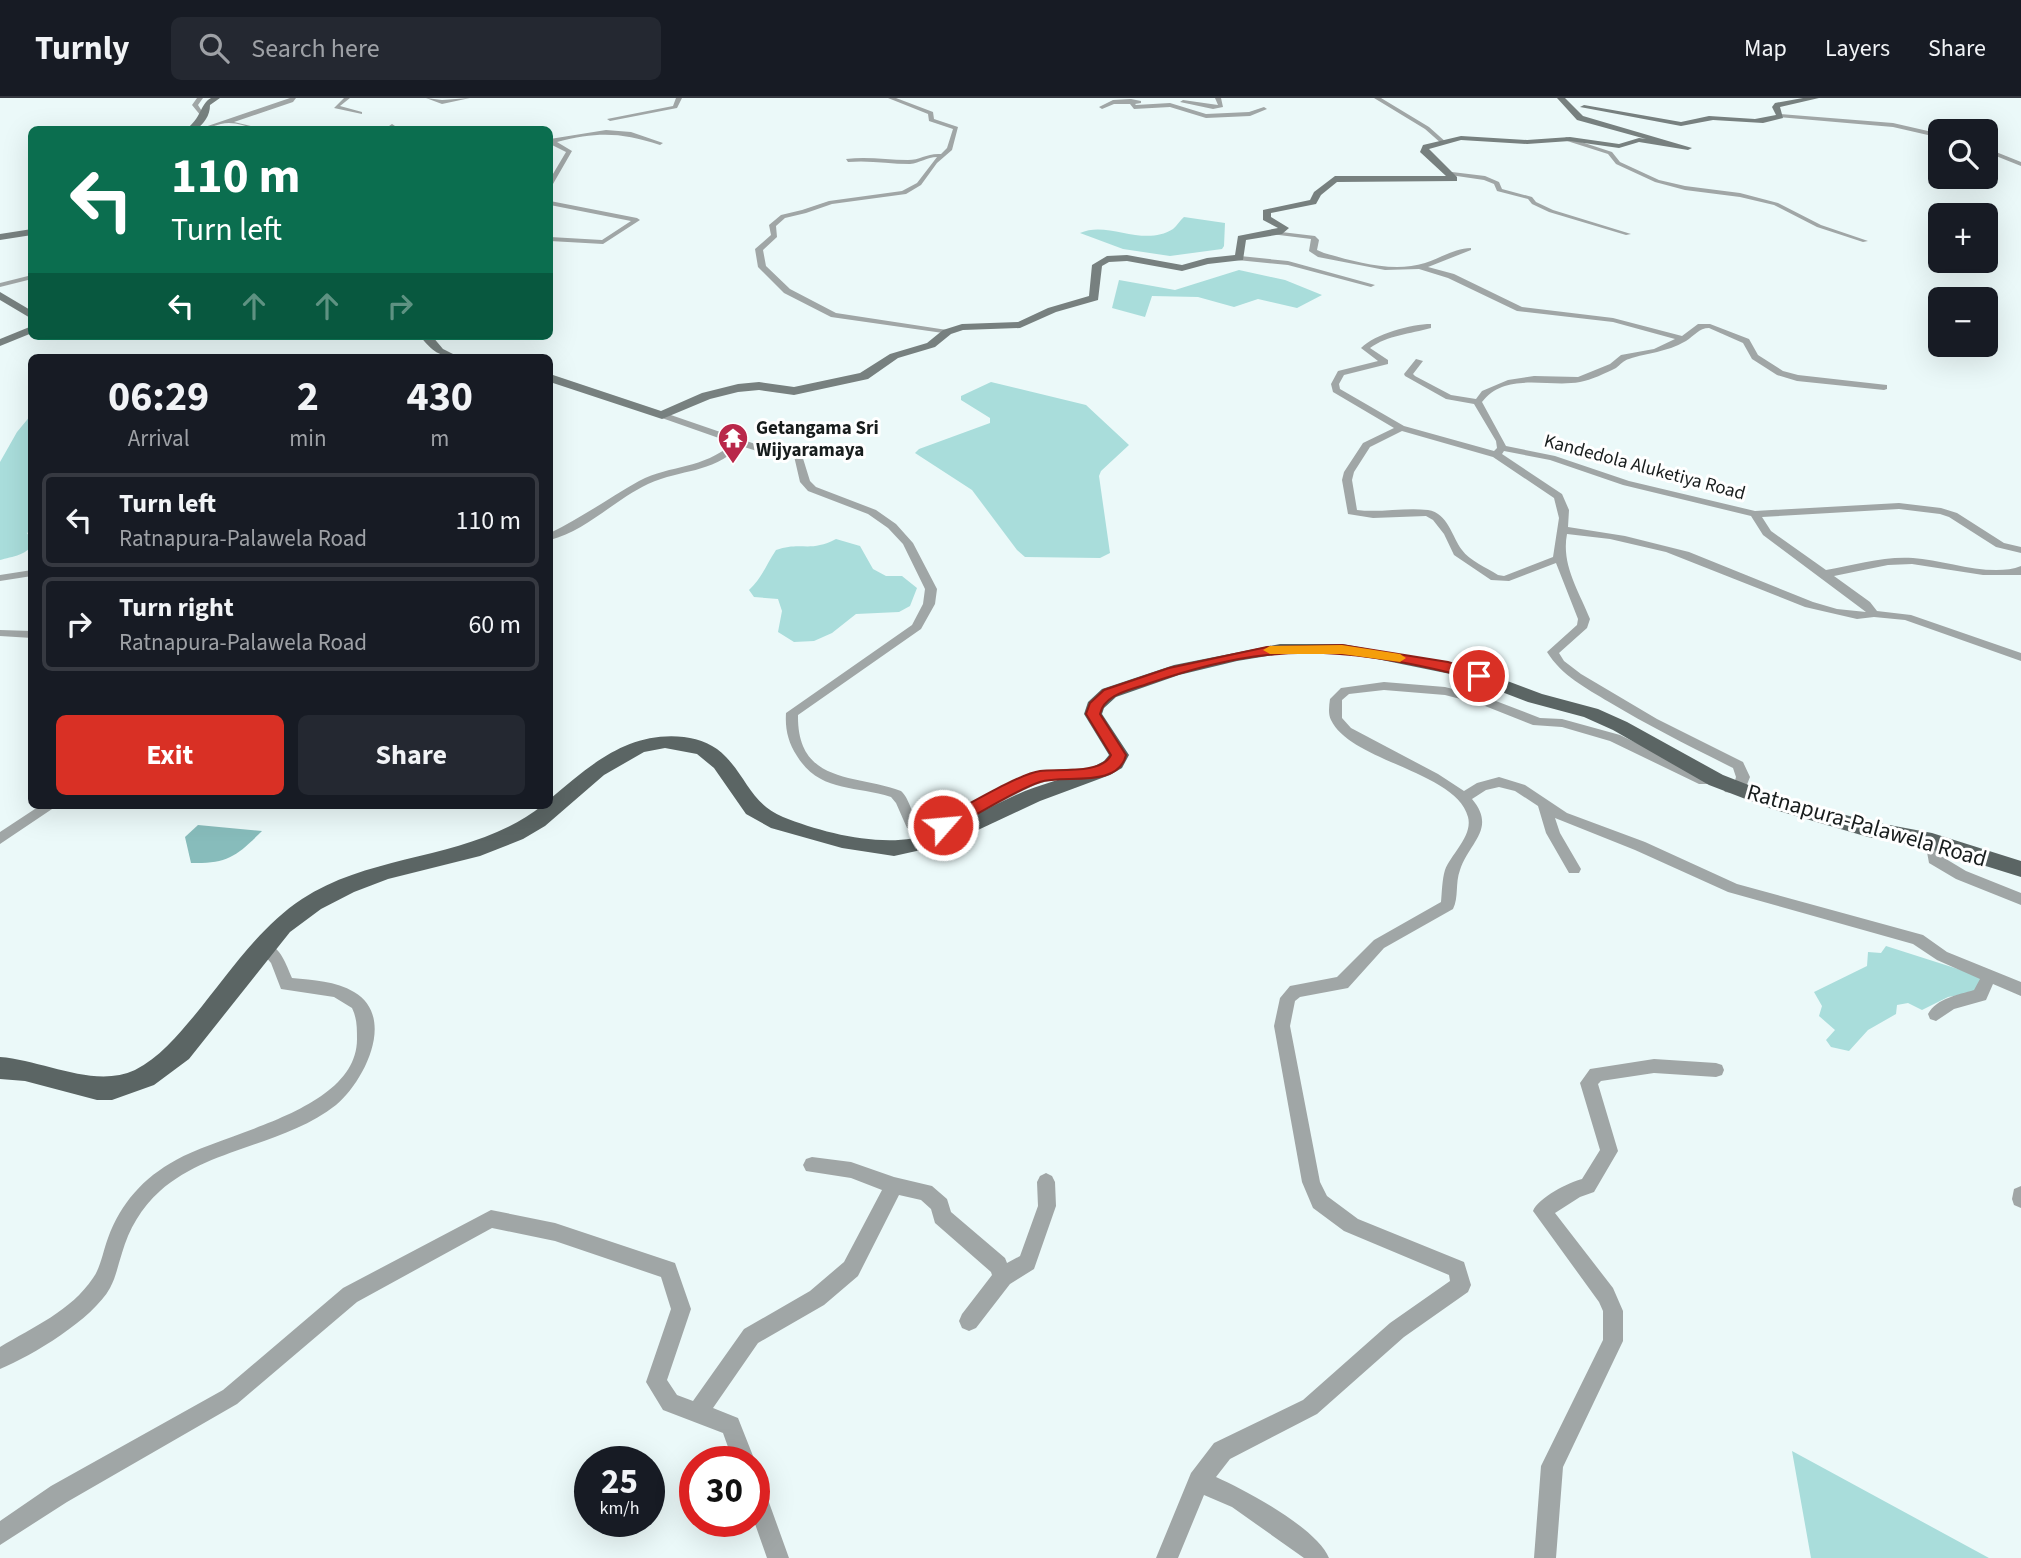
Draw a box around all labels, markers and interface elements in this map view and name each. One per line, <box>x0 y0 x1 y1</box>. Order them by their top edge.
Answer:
search box <box>171 17 661 80</box>
text: Turnly <box>35 25 129 72</box>
icon: search <box>195 29 233 67</box>
text: Search here <box>251 30 380 67</box>
text: Map <box>1744 31 1787 66</box>
text: Layers <box>1825 31 1890 66</box>
text: Share <box>1928 31 1986 66</box>
map controls <box>1928 119 1998 357</box>
button: search <box>1928 119 1998 189</box>
text: 110 m <box>171 142 300 212</box>
icon: left <box>56 154 147 245</box>
button: + <box>1928 203 1998 273</box>
text: Turn left <box>171 207 282 253</box>
icon: left <box>162 287 200 325</box>
icon: ahead <box>235 287 273 325</box>
icon: ahead <box>308 287 346 325</box>
icon: right <box>381 287 419 325</box>
button: − <box>1928 287 1998 357</box>
text: 06:29 <box>108 367 209 427</box>
text: 2 <box>297 367 319 427</box>
text: 430 <box>406 367 473 427</box>
place label: Getangama Sri Wijyaramaya <box>756 415 879 464</box>
temple icon: Getangama Sri Wijyaramaya <box>716 421 750 465</box>
text: Arrival <box>128 422 190 455</box>
text: min <box>289 422 327 455</box>
text: m <box>430 422 449 455</box>
street label: Kandedola Aluketiya Road <box>1541 428 1748 507</box>
text: Turn left <box>119 485 216 522</box>
icon: left <box>60 501 98 539</box>
text: 110 m <box>455 502 521 539</box>
text: Ratnapura-Palawela Road <box>119 522 367 555</box>
text: Turn right <box>119 589 234 626</box>
icon: right <box>60 605 98 643</box>
text: 60 m <box>468 606 521 643</box>
text: Ratnapura-Palawela Road <box>119 626 367 659</box>
pin <box>1449 646 1509 706</box>
icon: arrive <box>1460 657 1498 695</box>
button: Exit <box>56 715 284 795</box>
button: Share <box>298 715 525 795</box>
street label: Ratnapura-Palawela Road <box>1743 775 1991 876</box>
position arrow <box>906 788 980 862</box>
speed limit sign: 30 <box>679 1446 770 1537</box>
text: 25 <box>601 1457 638 1507</box>
text: km/h <box>600 1496 639 1521</box>

